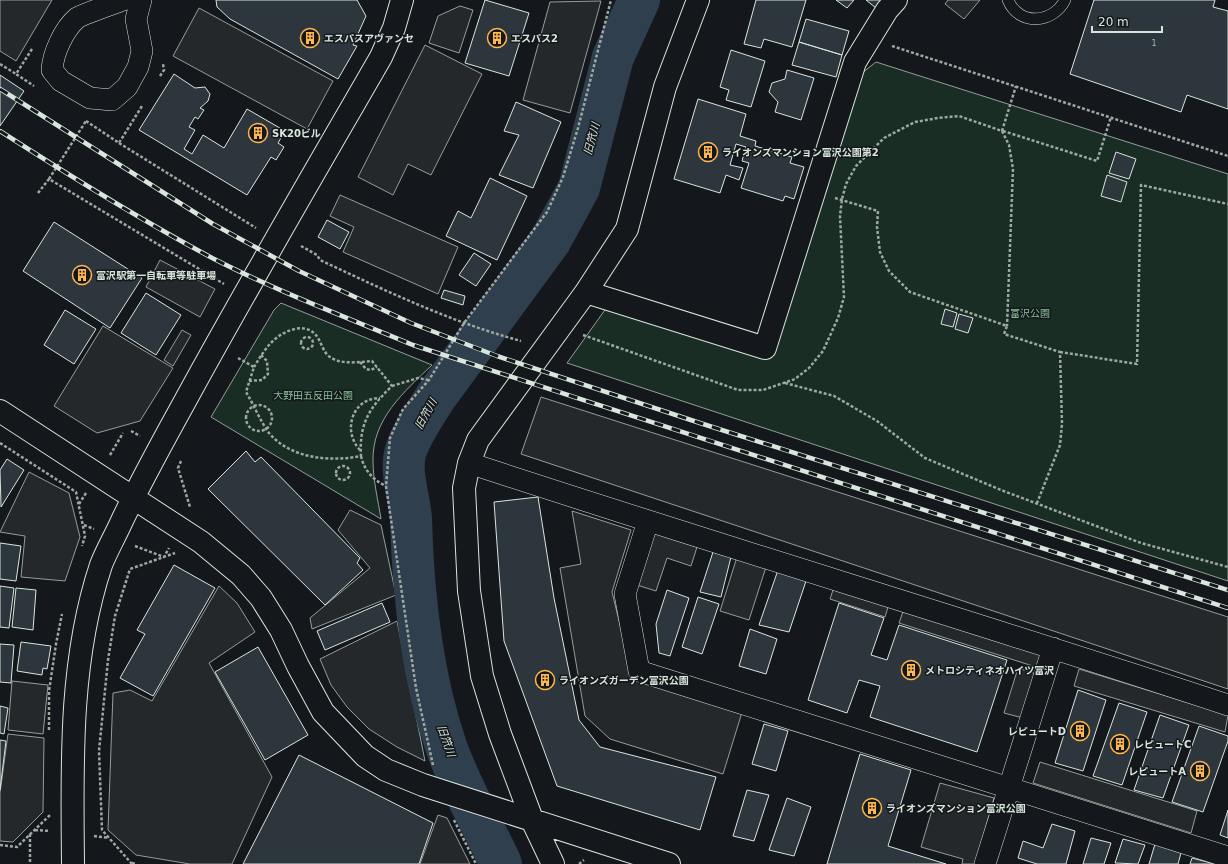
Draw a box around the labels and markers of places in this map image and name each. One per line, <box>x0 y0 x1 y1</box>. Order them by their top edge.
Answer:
building icon: エスパスアヴァンセ <box>299 27 321 49</box>
building icon: エスパス2 <box>486 27 508 49</box>
place label: エスパスアヴァンセ <box>324 33 414 44</box>
place label: エスパス2 <box>511 33 558 44</box>
building icon: SK20ビル <box>247 122 269 144</box>
place label: SK20ビル <box>272 128 321 139</box>
building icon: ライオンズマンション富沢公園第2 <box>697 141 719 163</box>
place label: ライオンズマンション富沢公園第2 <box>722 147 879 158</box>
building icon: 富沢駅第一自転車等駐車場 <box>71 264 93 286</box>
place label: 富沢駅第一自転車等駐車場 <box>96 270 216 281</box>
building icon: メトロシティネオハイツ富沢 <box>900 659 922 681</box>
place label: メトロシティネオハイツ富沢 <box>925 665 1054 676</box>
building icon: ライオンズガーデン富沢公園 <box>534 669 556 691</box>
place label: ライオンズガーデン富沢公園 <box>559 675 689 686</box>
building icon: レピュートD <box>1069 720 1091 742</box>
place label: レピュートD <box>1008 726 1066 737</box>
building icon: レピュートC <box>1109 733 1131 755</box>
place label: レピュートC <box>1134 739 1191 750</box>
building icon: レピュートA <box>1189 760 1211 782</box>
place label: レピュートA <box>1128 766 1186 777</box>
building icon: ライオンズマンション富沢公園 <box>861 797 883 819</box>
place label: ライオンズマンション富沢公園 <box>886 803 1026 814</box>

